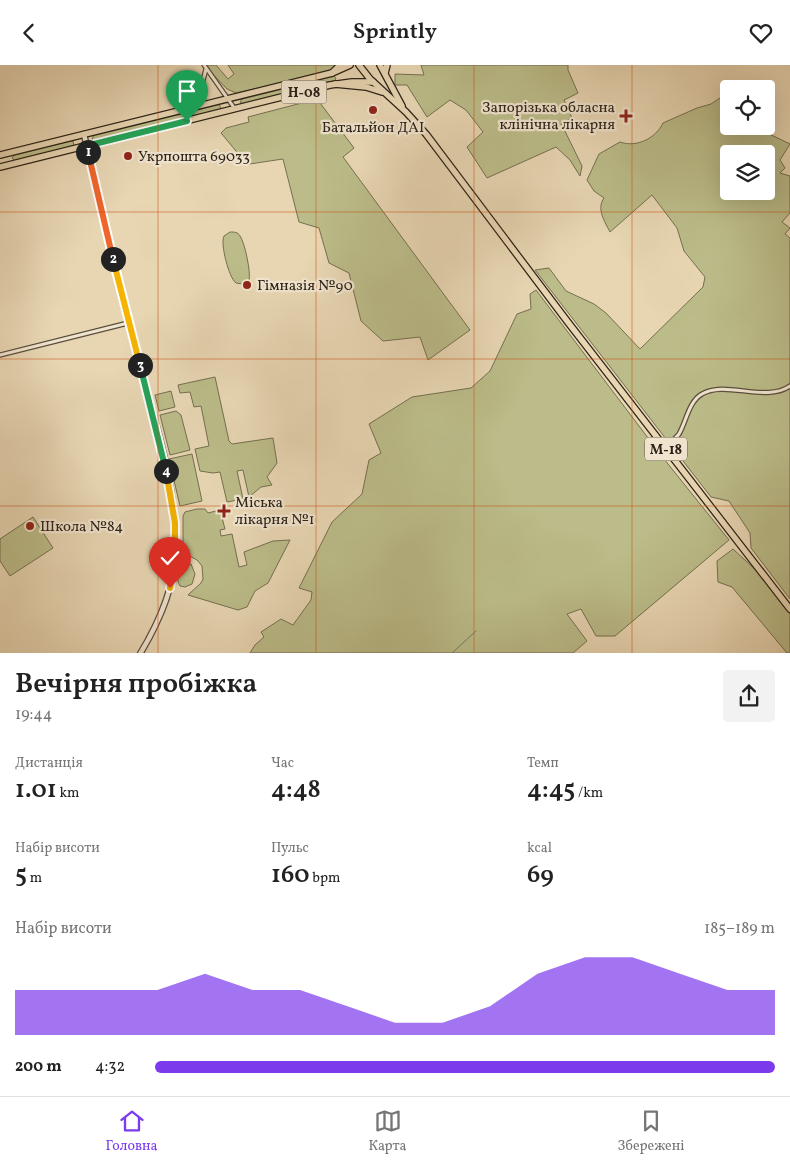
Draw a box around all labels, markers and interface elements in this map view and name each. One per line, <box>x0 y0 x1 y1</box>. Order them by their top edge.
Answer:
text: Sprintly <box>353 17 437 48</box>
icon: back <box>15 19 43 47</box>
icon: heart <box>747 19 775 47</box>
pin <box>166 70 208 121</box>
icon: arrive <box>173 77 201 105</box>
map controls <box>720 80 775 200</box>
button: locate <box>720 80 775 135</box>
road number: Н-08 <box>282 81 326 103</box>
place label: Запорізька обласна клінічна лікарня <box>482 98 615 136</box>
marker: Батальйон ДАI <box>367 104 379 116</box>
marker: Запорізька обласна клінічна лікарня <box>619 109 633 123</box>
place label: Батальйон ДАI <box>322 118 424 139</box>
pin: 1 <box>76 139 100 165</box>
text: 1 <box>86 143 91 162</box>
button: layers <box>720 145 775 200</box>
place label: Укрпошта 69033 <box>138 147 250 168</box>
marker: Укрпошта 69033 <box>122 150 134 162</box>
pin: 2 <box>100 247 126 271</box>
text: 2 <box>110 250 117 269</box>
place label: Гімназія №90 <box>257 276 353 297</box>
marker: Гімназія №90 <box>241 279 253 291</box>
pin: 3 <box>128 353 152 377</box>
text: 3 <box>137 356 144 375</box>
road number: М-18 <box>645 437 687 461</box>
pin: 4 <box>154 459 178 483</box>
text: 4 <box>162 462 171 481</box>
place label: Міська лікарня №1 <box>235 493 315 531</box>
marker: Міська лікарня №1 <box>217 504 231 518</box>
place label: Школа №84 <box>40 517 123 538</box>
marker: Школа №84 <box>24 520 36 532</box>
pin <box>149 537 191 588</box>
icon: check <box>156 544 184 572</box>
text: Вечірня пробіжка <box>15 665 257 704</box>
button: share <box>723 670 775 722</box>
text: 19:44 <box>15 704 52 726</box>
text: Дистанція <box>15 754 83 773</box>
text: Час <box>271 754 294 773</box>
text: Темп <box>527 754 559 773</box>
text: 1.01 <box>15 773 57 808</box>
text: 4:48 <box>271 773 321 808</box>
text: 4:45 <box>527 773 575 808</box>
text: km <box>57 784 80 803</box>
text: /km <box>575 784 603 803</box>
text: Набір висоти <box>15 839 100 858</box>
text: Пульс <box>271 839 309 858</box>
text: kcal <box>527 839 552 858</box>
text: 5 <box>15 858 27 893</box>
text: 160 <box>271 858 309 893</box>
text: 69 <box>527 858 554 893</box>
text: m <box>27 869 42 888</box>
text: bpm <box>309 869 340 888</box>
text: Набір висоти <box>15 918 112 940</box>
text: 185–189 m <box>704 918 775 940</box>
text: 200 m <box>15 1056 62 1078</box>
text: 4:32 <box>95 1056 125 1078</box>
tab: Головна <box>106 1107 158 1156</box>
tab: Карта <box>369 1107 407 1156</box>
tab: Збережені <box>618 1107 684 1156</box>

